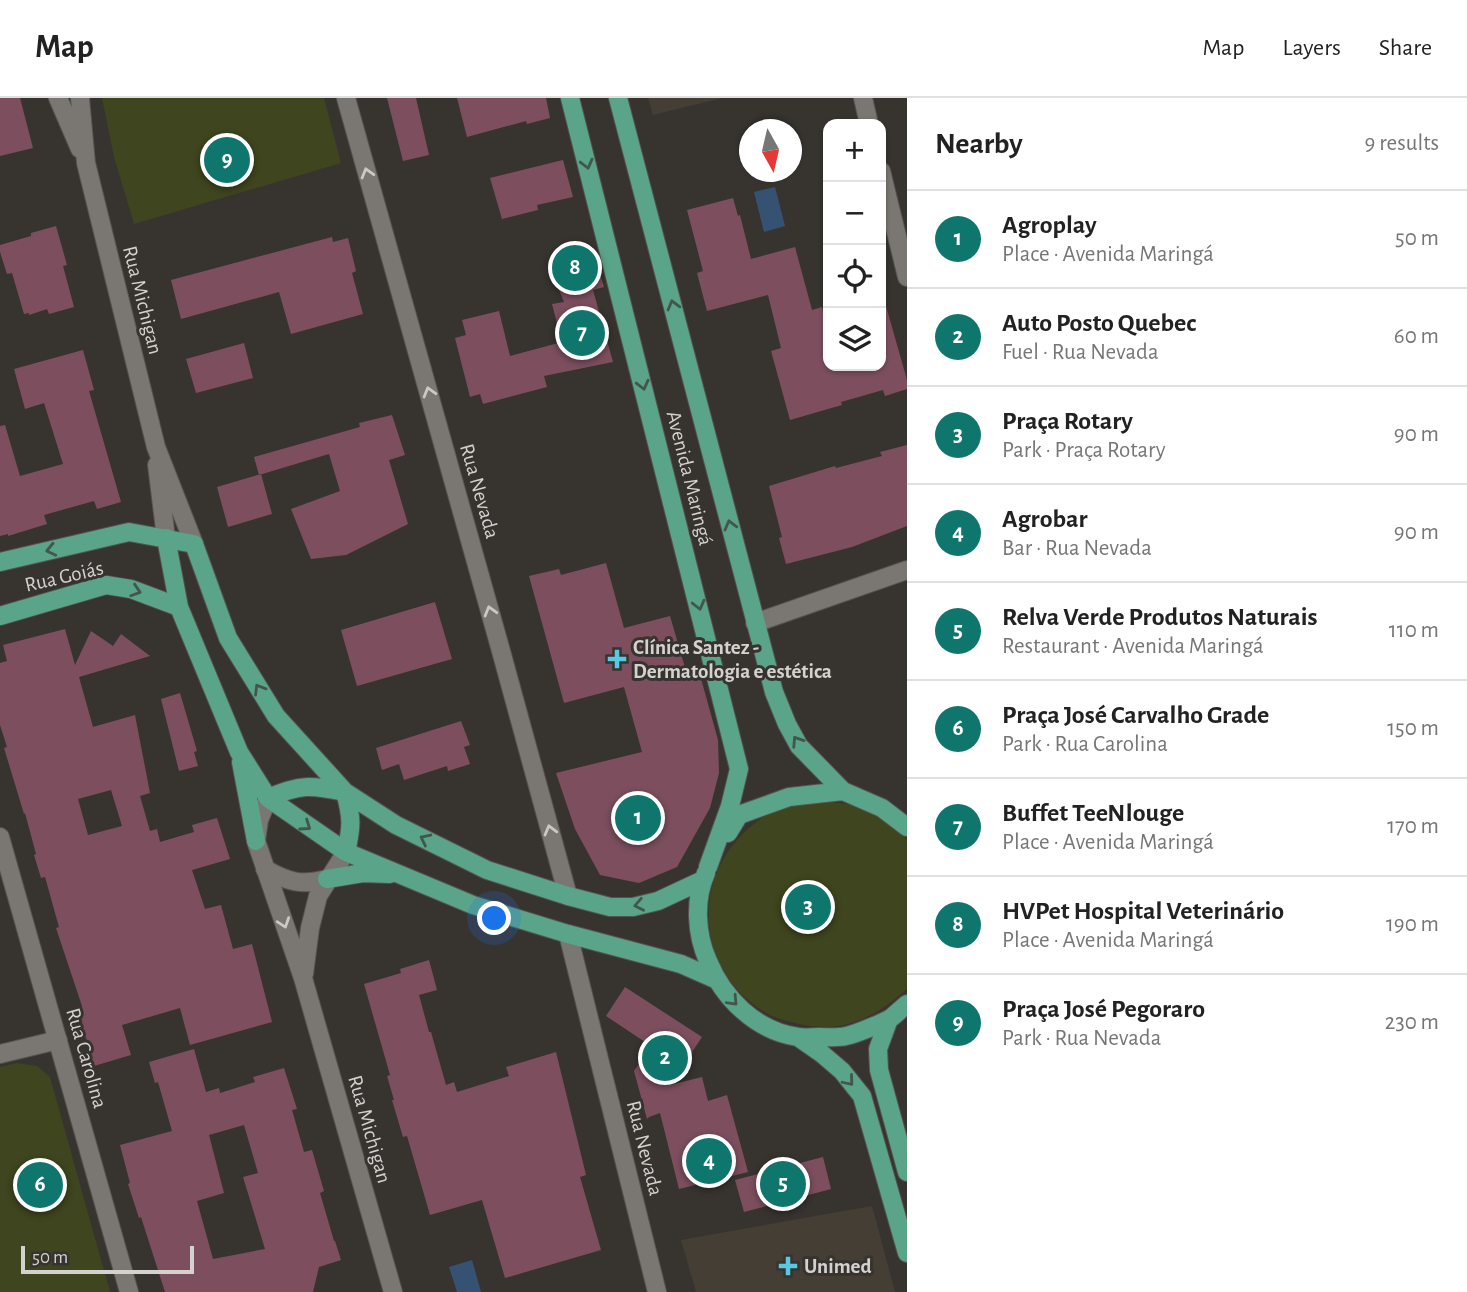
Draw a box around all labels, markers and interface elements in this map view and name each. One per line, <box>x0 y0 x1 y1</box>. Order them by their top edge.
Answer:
text: Map <box>35 31 94 64</box>
text: Map <box>1202 36 1244 60</box>
text: Layers <box>1282 36 1341 60</box>
text: Share <box>1379 36 1432 60</box>
north arrow <box>739 119 802 182</box>
map controls <box>823 119 886 371</box>
button: + <box>823 119 886 182</box>
text: Nearby <box>935 129 1023 159</box>
text: 9 results <box>1365 132 1439 155</box>
pin: 9 <box>204 134 250 186</box>
one-way arrow <box>579 158 593 170</box>
one-way arrow <box>361 167 376 179</box>
button: − <box>823 182 886 245</box>
text: Agroplay <box>1002 212 1097 238</box>
text: 1 <box>954 227 962 250</box>
text: 50 m <box>1395 227 1439 250</box>
pin: 8 <box>552 242 598 294</box>
text: Place · Avenida Maringá <box>1002 243 1214 266</box>
street label: Rua Michigan <box>119 244 166 357</box>
button: locate <box>823 245 886 308</box>
one-way arrow <box>667 299 681 311</box>
pin: 7 <box>559 307 605 359</box>
button: layers <box>823 308 886 371</box>
text: Auto Posto Quebec <box>1002 310 1196 336</box>
text: 2 <box>953 325 963 348</box>
text: 60 m <box>1394 325 1439 348</box>
text: Fuel · Rua Nevada <box>1002 341 1159 364</box>
one-way arrow <box>635 379 649 391</box>
one-way arrow <box>423 386 437 398</box>
text: Praça Rotary <box>1002 408 1133 434</box>
street label: Avenida Maringá <box>663 409 716 548</box>
text: 3 <box>953 423 963 446</box>
text: 90 m <box>1394 423 1439 446</box>
text: Park · Praça Rotary <box>1002 439 1166 462</box>
street label: Rua Nevada <box>456 441 503 541</box>
text: Agrobar <box>1002 506 1088 532</box>
one-way arrow <box>724 519 738 531</box>
text: 4 <box>952 521 964 544</box>
text: 90 m <box>1394 521 1439 544</box>
text: Bar · Rua Nevada <box>1002 537 1152 560</box>
one-way arrow <box>45 542 57 556</box>
street label: Rua Goiás <box>23 557 106 596</box>
one-way arrow <box>130 583 142 597</box>
one-way arrow <box>691 599 705 611</box>
text: Relva Verde Produtos Naturais <box>1002 604 1318 630</box>
one-way arrow <box>484 605 499 617</box>
text: 5 <box>953 619 963 642</box>
text: 110 m <box>1389 619 1439 642</box>
text: Restaurant · Avenida Maringá <box>1002 635 1264 658</box>
place label: Clínica Santez - Dermatologia e estética <box>633 637 832 682</box>
marker: Clínica Santez - Dermatologia e estética <box>607 649 627 669</box>
one-way arrow <box>255 684 268 697</box>
text: Praça José Carvalho Grade <box>1002 702 1269 728</box>
text: 6 <box>952 717 964 740</box>
text: 150 m <box>1387 717 1439 740</box>
text: Park · Rua Carolina <box>1002 733 1168 756</box>
one-way arrow <box>793 736 806 749</box>
pin: 1 <box>615 792 661 844</box>
text: Buffet TeeNlouge <box>1002 800 1184 826</box>
text: 7 <box>953 815 963 838</box>
text: 170 m <box>1387 815 1439 838</box>
one-way arrow <box>298 818 311 830</box>
one-way arrow <box>544 824 558 836</box>
text: Place · Avenida Maringá <box>1002 831 1214 854</box>
one-way arrow <box>420 834 432 848</box>
pin: 3 <box>785 881 831 933</box>
one-way arrow <box>633 896 645 911</box>
text: HVPet Hospital Veterinário <box>1002 898 1284 924</box>
your location <box>477 901 511 935</box>
text: 8 <box>952 913 964 936</box>
text: 190 m <box>1386 913 1439 936</box>
one-way arrow <box>276 917 290 929</box>
text: Place · Avenida Maringá <box>1002 929 1214 952</box>
one-way arrow <box>724 993 737 1006</box>
text: Praça José Pegoraro <box>1002 996 1205 1022</box>
street label: Rua Carolina <box>62 1006 111 1111</box>
text: 9 <box>952 1011 964 1034</box>
text: 230 m <box>1385 1011 1439 1034</box>
text: Park · Rua Nevada <box>1002 1027 1161 1050</box>
pin: 2 <box>642 1032 688 1084</box>
one-way arrow <box>841 1072 853 1085</box>
street label: Rua Michigan <box>344 1073 395 1185</box>
street label: Rua Nevada <box>623 1098 667 1198</box>
pin: 4 <box>686 1135 732 1187</box>
pin: 5 <box>760 1158 806 1210</box>
pin: 6 <box>17 1159 63 1211</box>
scale bar <box>21 1243 194 1275</box>
text: 50 m <box>32 1248 68 1267</box>
marker: Unimed <box>778 1256 798 1276</box>
place label: Unimed <box>804 1256 872 1277</box>

